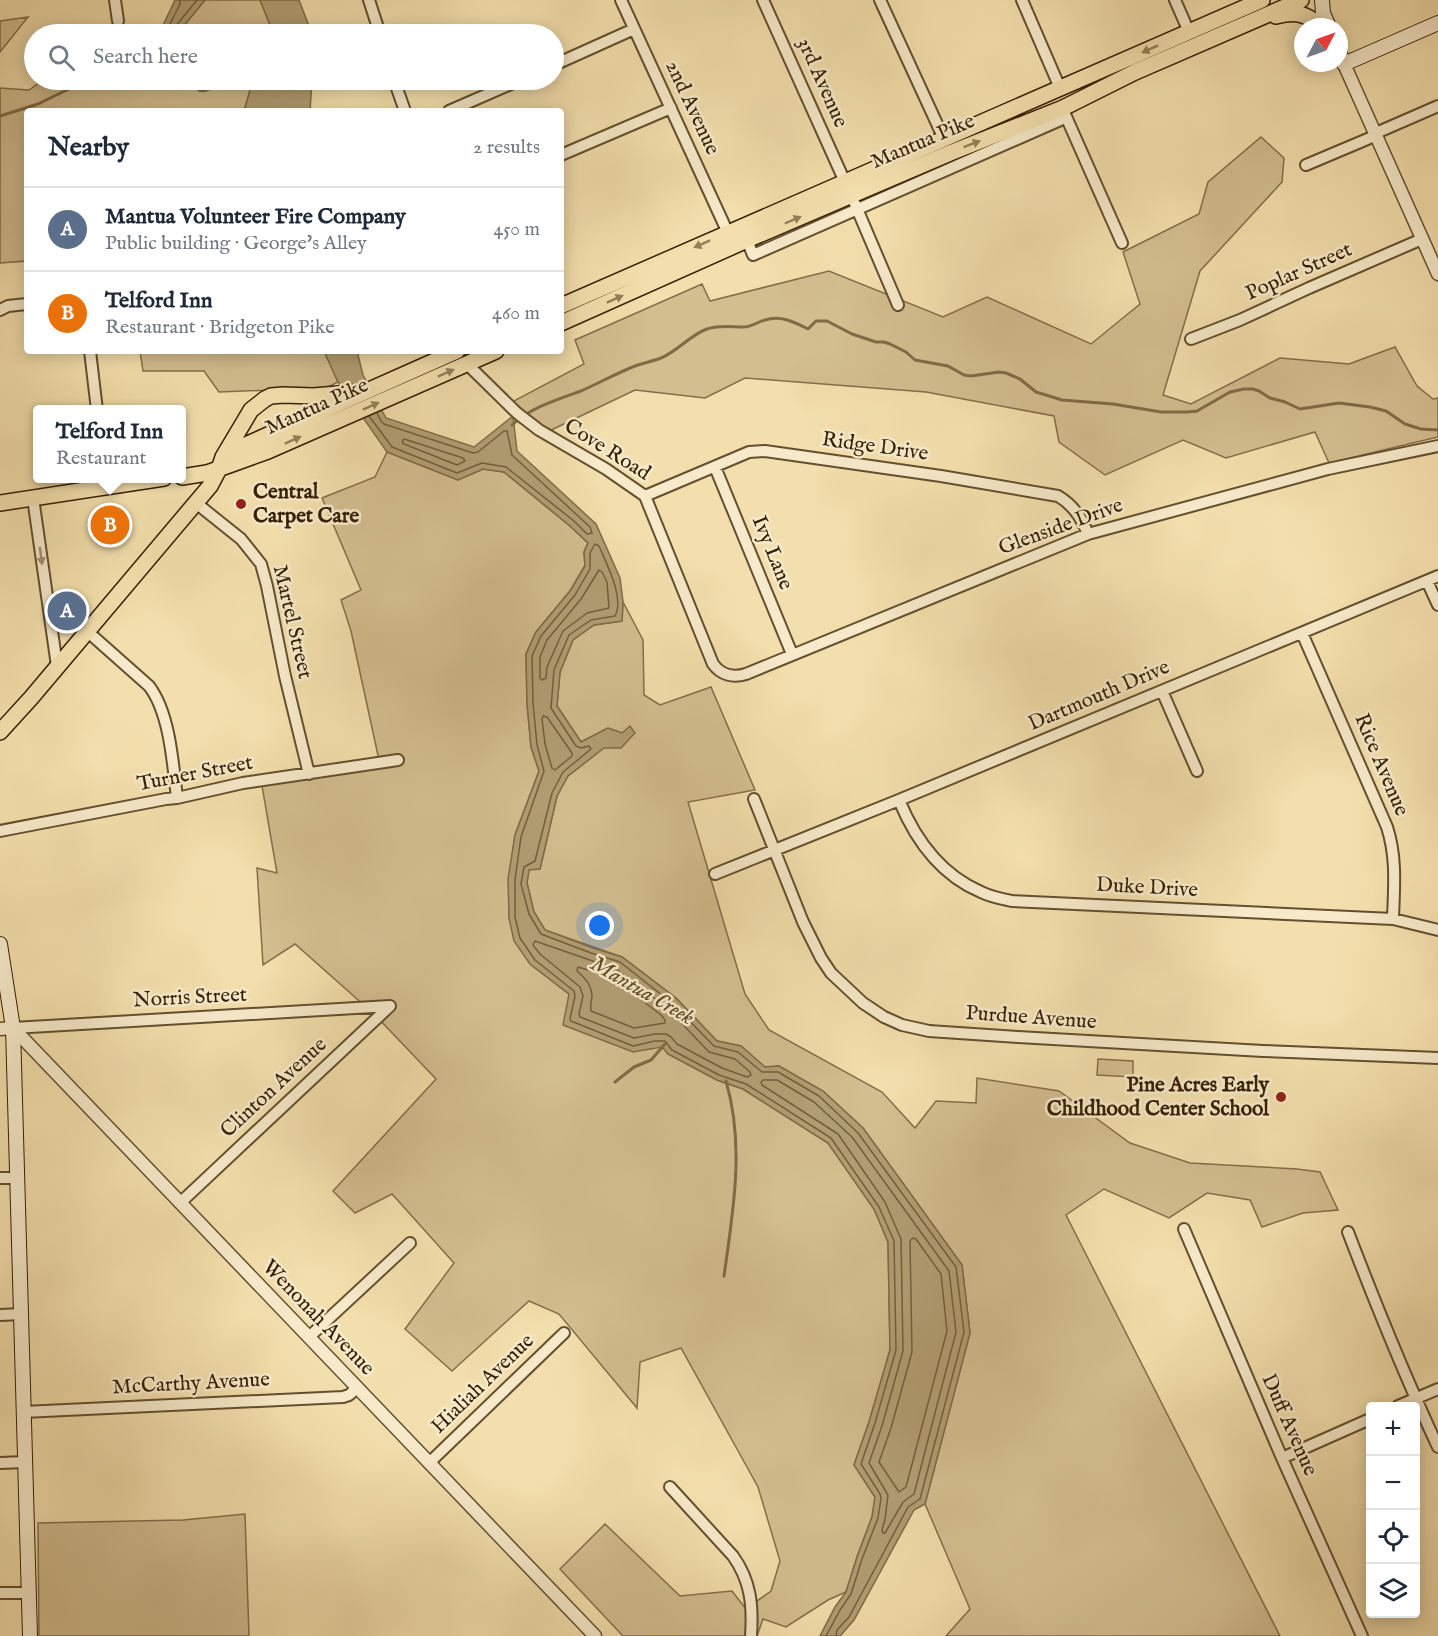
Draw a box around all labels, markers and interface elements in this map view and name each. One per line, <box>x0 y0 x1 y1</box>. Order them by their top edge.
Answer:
north arrow <box>1294 18 1348 72</box>
search box <box>24 24 564 90</box>
street label: 3rd Avenue <box>790 34 854 132</box>
icon: search <box>45 41 78 74</box>
text: Search here <box>93 43 198 71</box>
one-way arrow <box>1142 44 1159 53</box>
street label: 2nd Avenue <box>658 57 726 160</box>
street label: Mantua Pike <box>867 108 979 176</box>
text: Nearby <box>48 131 129 164</box>
text: 2 results <box>473 135 540 160</box>
one-way arrow <box>963 139 981 148</box>
text: Mantua Volunteer Fire Company <box>105 203 406 231</box>
one-way arrow <box>784 216 801 225</box>
text: A <box>61 217 74 242</box>
text: 450 m <box>493 217 540 242</box>
text: Public building · George's Alley <box>105 231 367 256</box>
street label: Poplar Street <box>1242 237 1356 307</box>
one-way arrow <box>693 240 711 249</box>
text: Telford Inn <box>105 287 212 315</box>
one-way arrow <box>606 295 623 304</box>
text: B <box>61 301 74 326</box>
text: 460 m <box>492 301 540 326</box>
text: Restaurant · Bridgeton Pike <box>105 315 335 340</box>
one-way arrow <box>437 368 455 377</box>
street label: Mantua Pike <box>261 372 373 442</box>
one-way arrow <box>363 401 381 411</box>
popup <box>33 405 186 483</box>
street label: Cove Road <box>559 413 656 488</box>
text: Telford Inn <box>56 418 163 446</box>
street label: Ridge Drive <box>820 426 930 468</box>
one-way arrow <box>284 435 302 445</box>
text: Restaurant <box>56 446 146 471</box>
place label: Central Carpet Care <box>253 479 359 530</box>
street label: Glenside Drive <box>995 492 1127 562</box>
marker: Central Carpet Care <box>234 497 248 511</box>
pin: B <box>90 502 130 548</box>
street label: Ivy Lane <box>745 512 799 594</box>
one-way arrow <box>37 547 46 566</box>
street label: Martel Street <box>266 563 318 681</box>
pin: A <box>48 588 86 634</box>
street label: Dartmouth Drive <box>1024 654 1174 738</box>
street label: Rice Avenue <box>1347 710 1415 821</box>
street label: Turner Street <box>135 750 255 798</box>
street label: Duke Drive <box>1095 872 1199 904</box>
your location <box>585 911 614 940</box>
water label: Mantua Creek <box>585 950 699 1032</box>
street label: Norris Street <box>132 982 248 1014</box>
street label: Purdue Avenue <box>965 1000 1098 1036</box>
street label: Clinton Avenue <box>215 1032 333 1144</box>
place label: Pine Acres Early Childhood Center School <box>1047 1072 1270 1123</box>
marker: Pine Acres Early Childhood Center School <box>1274 1090 1288 1104</box>
street label: Wenonah Avenue <box>256 1254 380 1382</box>
street label: Hialiah Avenue <box>426 1328 541 1440</box>
street label: McCarthy Avenue <box>112 1366 271 1402</box>
street label: Duff Avenue <box>1254 1370 1324 1481</box>
map controls <box>1366 1402 1420 1618</box>
button: + <box>1366 1402 1420 1456</box>
button: − <box>1366 1456 1420 1510</box>
button: locate <box>1366 1510 1420 1564</box>
button: layers <box>1366 1564 1420 1618</box>

